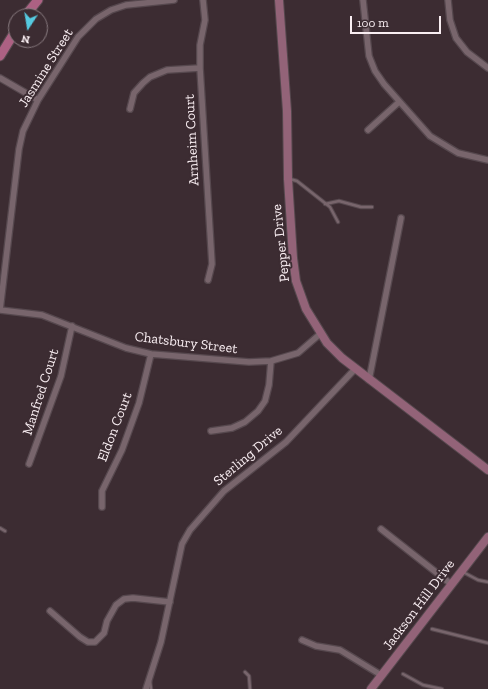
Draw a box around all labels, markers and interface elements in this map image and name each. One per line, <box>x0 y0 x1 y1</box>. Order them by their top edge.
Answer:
north arrow <box>8 8 48 48</box>
scale bar <box>352 8 443 34</box>
text: 100 m <box>357 16 389 30</box>
street label: Jasmine Street <box>15 26 77 110</box>
text: N <box>20 32 31 46</box>
street label: Arnheim Court <box>181 94 203 186</box>
street label: Pepper Drive <box>269 203 293 283</box>
street label: Chatsbury Street <box>134 328 238 358</box>
street label: Manfred Court <box>19 347 63 437</box>
street label: Eldon Court <box>94 390 136 464</box>
street label: Sterling Drive <box>210 422 286 490</box>
street label: Jackson Hill Drive <box>379 556 459 654</box>

